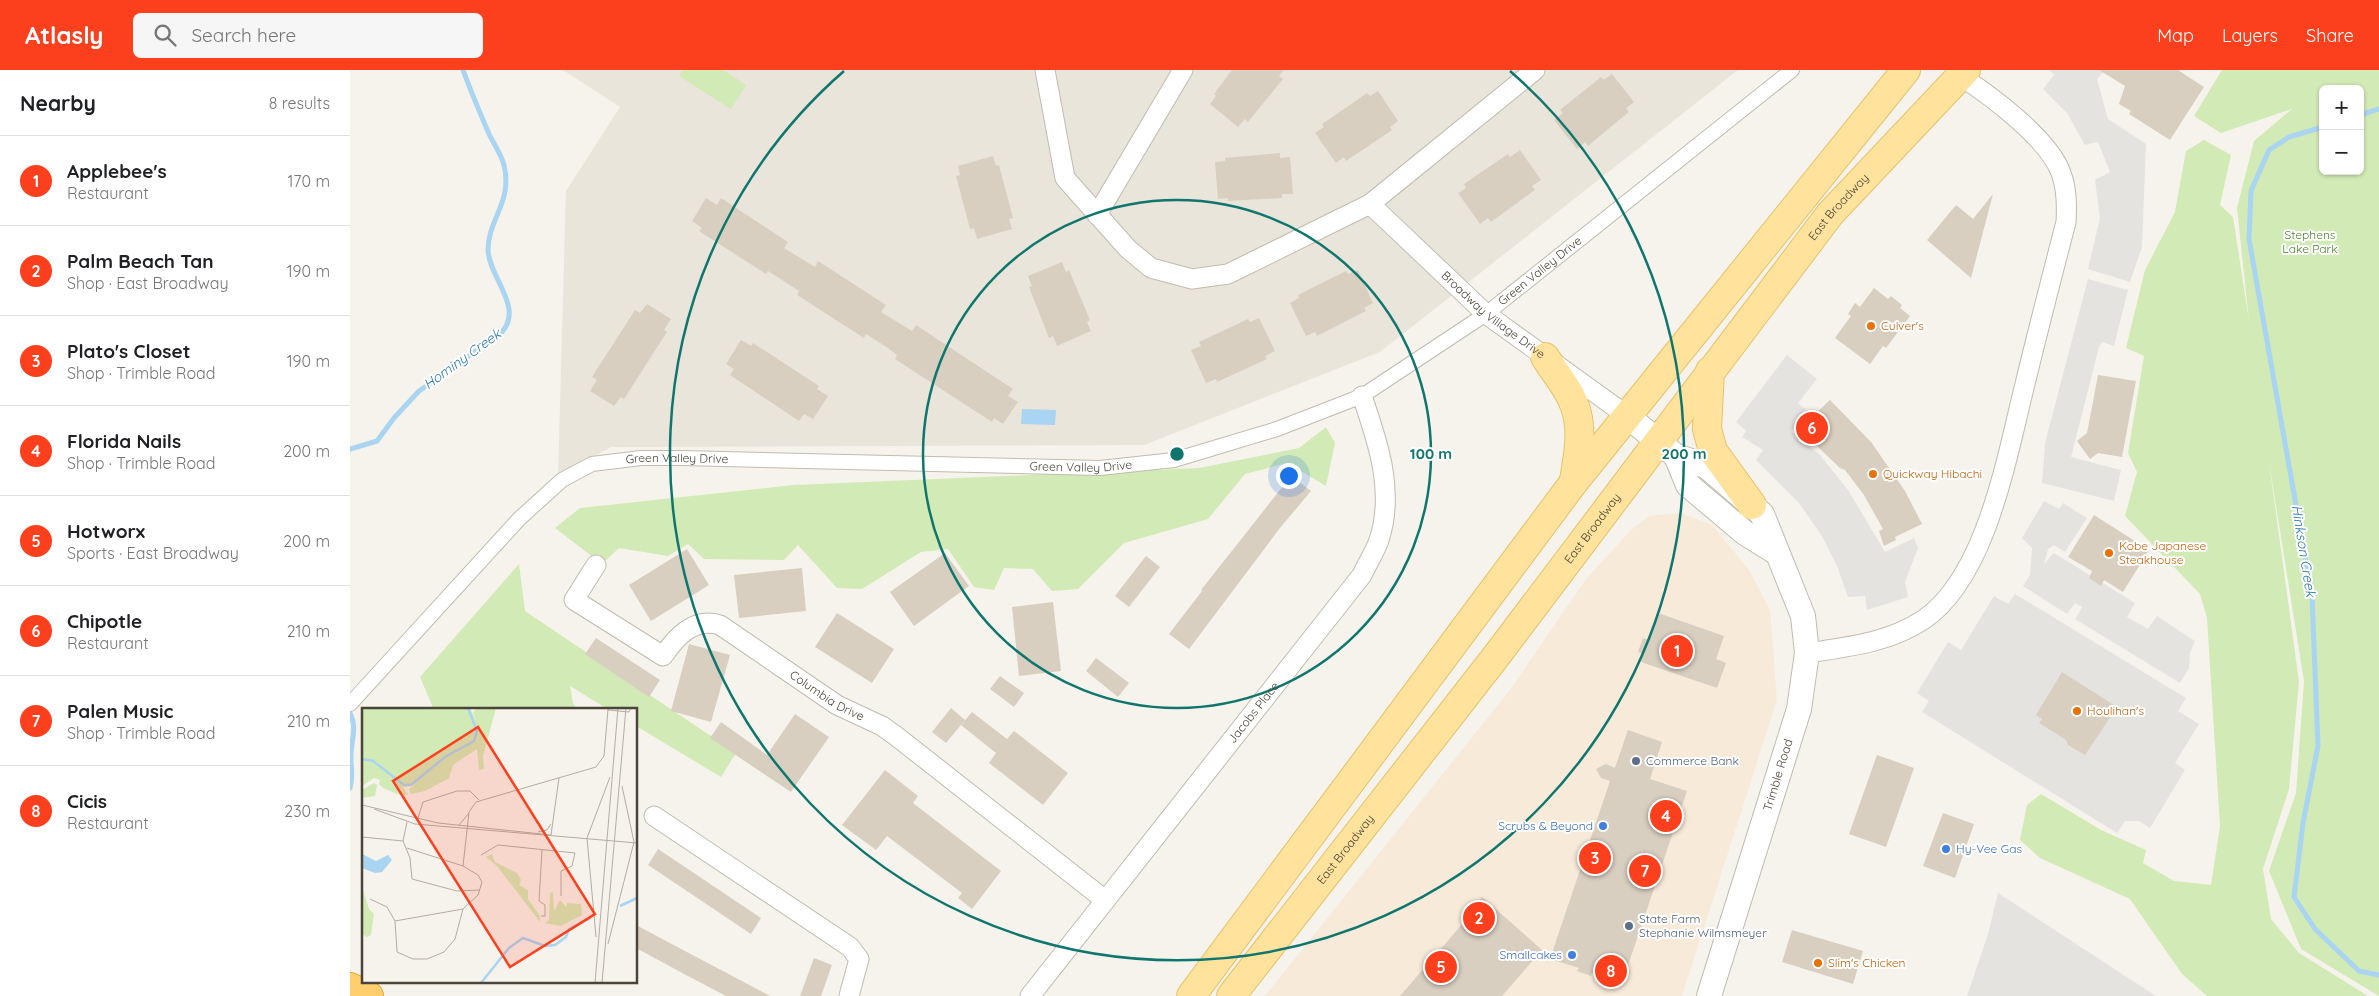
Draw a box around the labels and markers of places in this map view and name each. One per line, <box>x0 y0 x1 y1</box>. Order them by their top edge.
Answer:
place label: Culver's <box>1881 318 1924 333</box>
marker: Culver's <box>1865 320 1877 332</box>
pin: 6 <box>1796 409 1828 447</box>
centre of rings <box>1168 445 1186 463</box>
place label: Quickway Hibachi <box>1883 466 1982 481</box>
marker: Quickway Hibachi <box>1867 468 1879 480</box>
place label: Kobe Japanese Steakhouse <box>2119 538 2206 567</box>
marker: Kobe Japanese Steakhouse <box>2103 547 2115 559</box>
pin: 1 <box>1661 632 1693 670</box>
place label: Houlihan's <box>2087 703 2144 718</box>
marker: Houlihan's <box>2071 705 2083 717</box>
place label: Commerce Bank <box>1646 753 1739 768</box>
marker: Commerce Bank <box>1630 755 1642 767</box>
pin: 4 <box>1650 797 1682 835</box>
place label: Scrubs & Beyond <box>1498 818 1593 833</box>
marker: Scrubs & Beyond <box>1597 820 1609 832</box>
pin: 3 <box>1579 839 1611 877</box>
place label: Hy-Vee Gas <box>1956 841 2022 856</box>
marker: Hy-Vee Gas <box>1940 843 1952 855</box>
pin: 7 <box>1629 852 1661 890</box>
pin: 2 <box>1463 899 1495 937</box>
place label: State Farm Stephanie Wilmsmeyer <box>1639 911 1767 940</box>
marker: State Farm Stephanie Wilmsmeyer <box>1623 920 1635 932</box>
place label: Smallcakes <box>1500 947 1562 962</box>
pin: 5 <box>1425 948 1457 986</box>
marker: Smallcakes <box>1566 949 1578 961</box>
pin: 8 <box>1595 952 1627 990</box>
place label: Slim's Chicken <box>1828 955 1906 970</box>
marker: Slim's Chicken <box>1812 957 1824 969</box>

